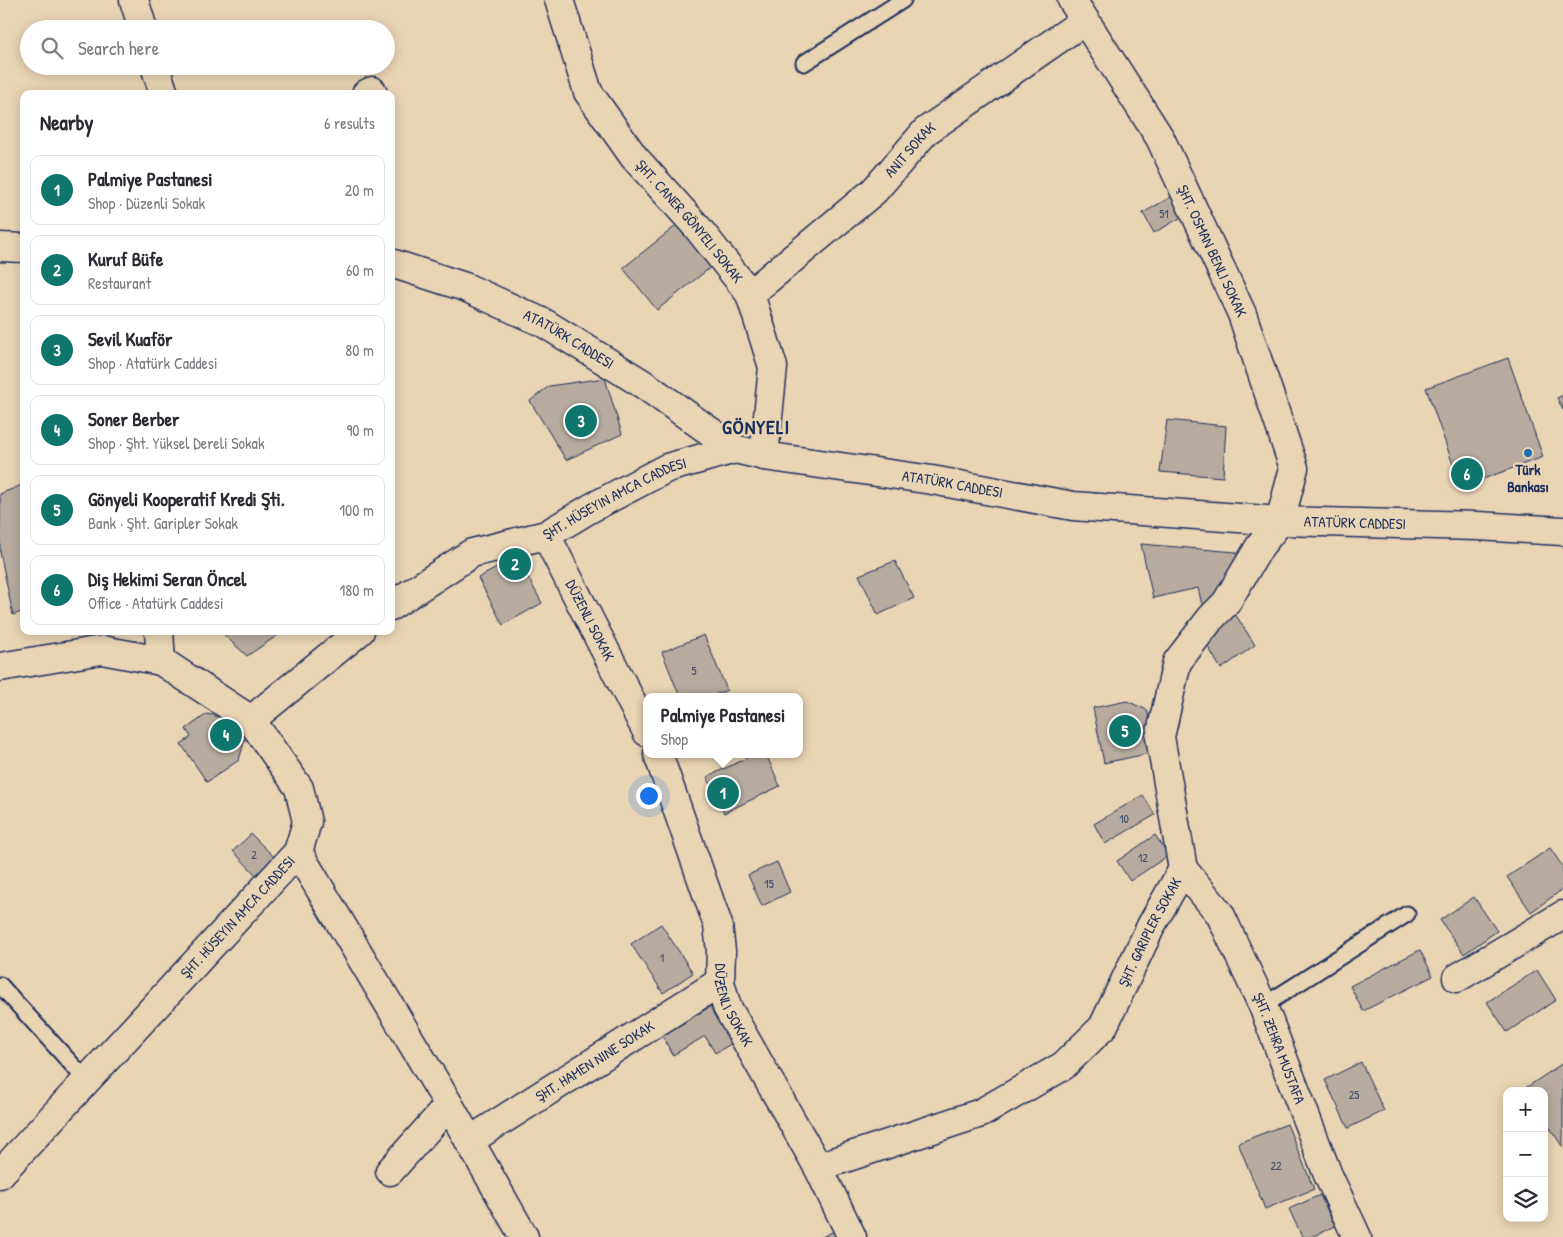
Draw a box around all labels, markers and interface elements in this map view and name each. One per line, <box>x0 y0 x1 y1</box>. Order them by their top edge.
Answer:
search box <box>20 20 395 75</box>
icon: search <box>38 34 66 62</box>
text: Search here <box>78 35 159 61</box>
text: Nearby <box>40 108 93 137</box>
text: 6 results <box>324 112 375 134</box>
street label: ANIT SOKAK <box>879 117 939 182</box>
street label: ŞHT. CANER GÖNYELI SOKAK <box>631 155 748 287</box>
text: Palmiye Pastanesi <box>88 166 212 192</box>
text: 1 <box>54 179 60 201</box>
text: 20 m <box>345 179 374 201</box>
street label: ŞHT. OSMAN BENLI SOKAK <box>1173 181 1252 320</box>
text: Shop · Düzenli Sokak <box>88 192 205 214</box>
house number: 51 <box>1159 205 1169 222</box>
text: Kuruf Büfe <box>88 246 163 272</box>
text: 2 <box>53 259 61 281</box>
text: 60 m <box>346 259 374 281</box>
text: Restaurant <box>88 272 151 294</box>
street label: ATATÜRK CADDESI <box>520 304 618 374</box>
text: Sevil Kuaför <box>88 326 172 352</box>
text: 3 <box>53 339 61 361</box>
text: 80 m <box>345 339 374 361</box>
text: Shop · Atatürk Caddesi <box>88 352 218 374</box>
pin: 3 <box>565 402 597 440</box>
text: Soner Berber <box>88 406 179 432</box>
district label: GÖNYELI <box>722 413 790 440</box>
text: 4 <box>54 419 60 441</box>
text: 90 m <box>346 419 374 441</box>
text: Shop · Şht. Yüksel Dereli Sokak <box>88 432 265 454</box>
marker: Türk Bankası <box>1522 447 1534 459</box>
street label: ŞHT. HÜSEYIN AMCA CADDESI <box>539 452 689 545</box>
pin: 6 <box>1451 455 1483 493</box>
place label: Türk Bankası <box>1507 459 1549 497</box>
street label: ATATÜRK CADDESI <box>901 465 1005 503</box>
text: Gönyeli Kooperatif Kredi Şti. <box>88 486 285 512</box>
text: 5 <box>54 499 60 521</box>
text: 100 m <box>339 499 374 521</box>
street label: ATATÜRK CADDESI <box>1304 511 1406 534</box>
text: Bank · Şht. Garipler Sokak <box>88 512 238 534</box>
pin: 2 <box>499 545 531 583</box>
text: Diş Hekimi Seran Öncel <box>88 566 246 592</box>
street label: DÜZENLI SOKAK <box>561 576 620 664</box>
text: 6 <box>54 579 60 601</box>
text: 180 m <box>340 579 374 601</box>
text: Office · Atatürk Caddesi <box>88 592 224 614</box>
house number: 5 <box>691 662 697 679</box>
popup <box>643 693 803 758</box>
text: Palmiye Pastanesi <box>661 702 785 728</box>
pin: 5 <box>1109 712 1141 750</box>
pin: 4 <box>210 716 242 754</box>
text: Shop <box>661 728 688 750</box>
pin: 1 <box>707 774 739 812</box>
your location <box>636 783 662 809</box>
house number: 10 <box>1119 810 1129 827</box>
house number: 2 <box>251 846 257 863</box>
house number: 12 <box>1138 849 1148 866</box>
street label: ŞHT. HÜSEYIN AMCA CADDESI <box>175 851 299 983</box>
street label: ŞHT. GARIPLER SOKAK <box>1113 873 1186 990</box>
house number: 15 <box>764 875 774 892</box>
house number: 1 <box>660 949 664 966</box>
street label: DÜZENLI SOKAK <box>709 963 758 1050</box>
street label: ŞHT. ZEHRA MUSTAFA <box>1248 989 1311 1107</box>
street label: ŞHT. HAMEN NINE SOKAK <box>531 1015 658 1106</box>
house number: 25 <box>1349 1086 1359 1103</box>
map controls <box>1503 1087 1548 1222</box>
button: + <box>1503 1087 1548 1132</box>
button: − <box>1503 1132 1548 1177</box>
house number: 22 <box>1270 1157 1282 1174</box>
button: layers <box>1503 1177 1548 1222</box>

